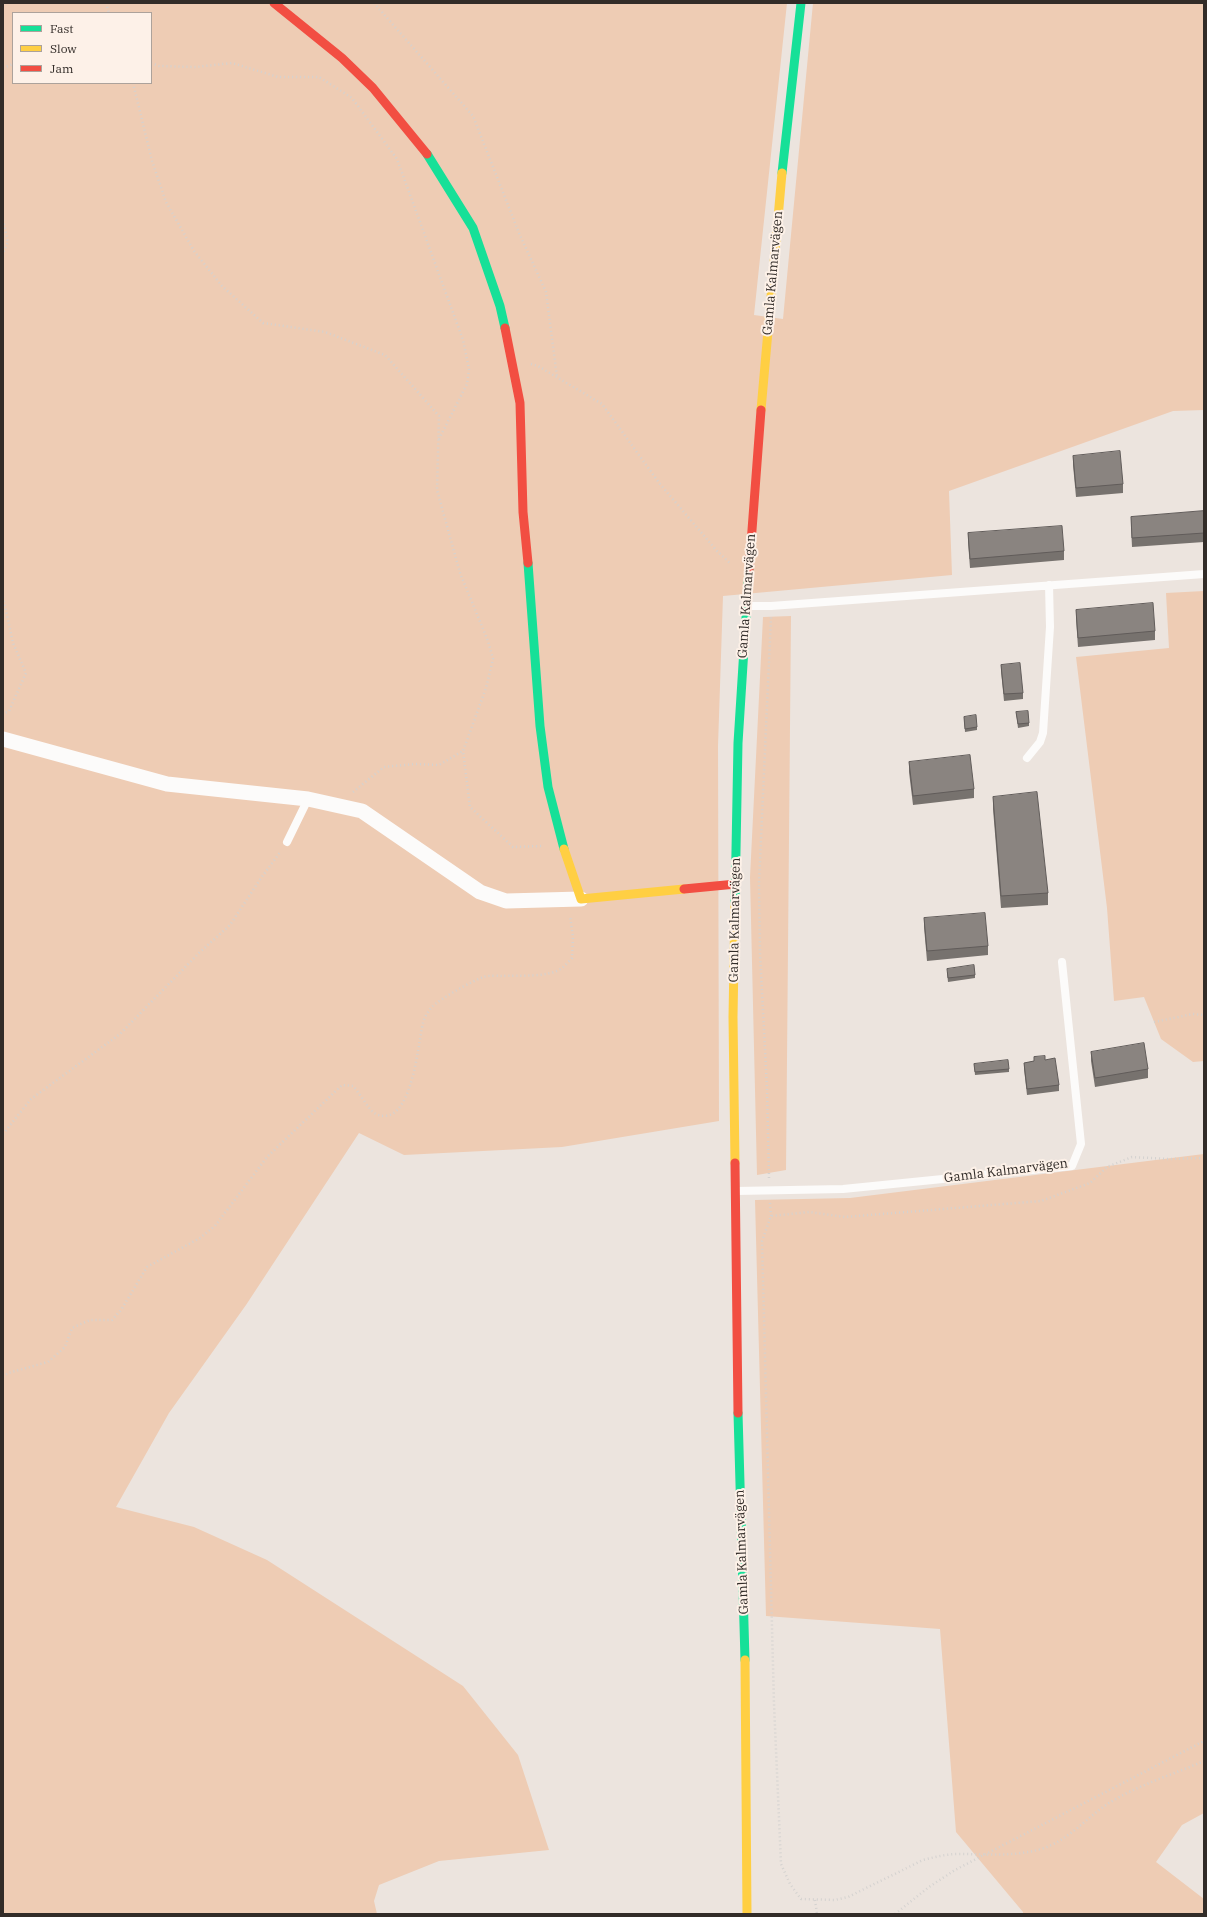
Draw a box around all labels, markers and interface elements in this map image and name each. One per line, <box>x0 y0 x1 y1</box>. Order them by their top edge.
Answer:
legend <box>12 12 152 84</box>
text: Fast <box>50 21 74 36</box>
text: Slow <box>50 41 77 56</box>
text: Jam <box>50 61 73 76</box>
street label: Gamla Kalmarvägen <box>760 210 786 336</box>
street label: Gamla Kalmarvägen <box>735 533 759 659</box>
street label: Gamla Kalmarvägen <box>726 858 744 982</box>
street label: Gamla Kalmarvägen <box>943 1156 1069 1186</box>
street label: Gamla Kalmarvägen <box>732 1489 752 1615</box>

